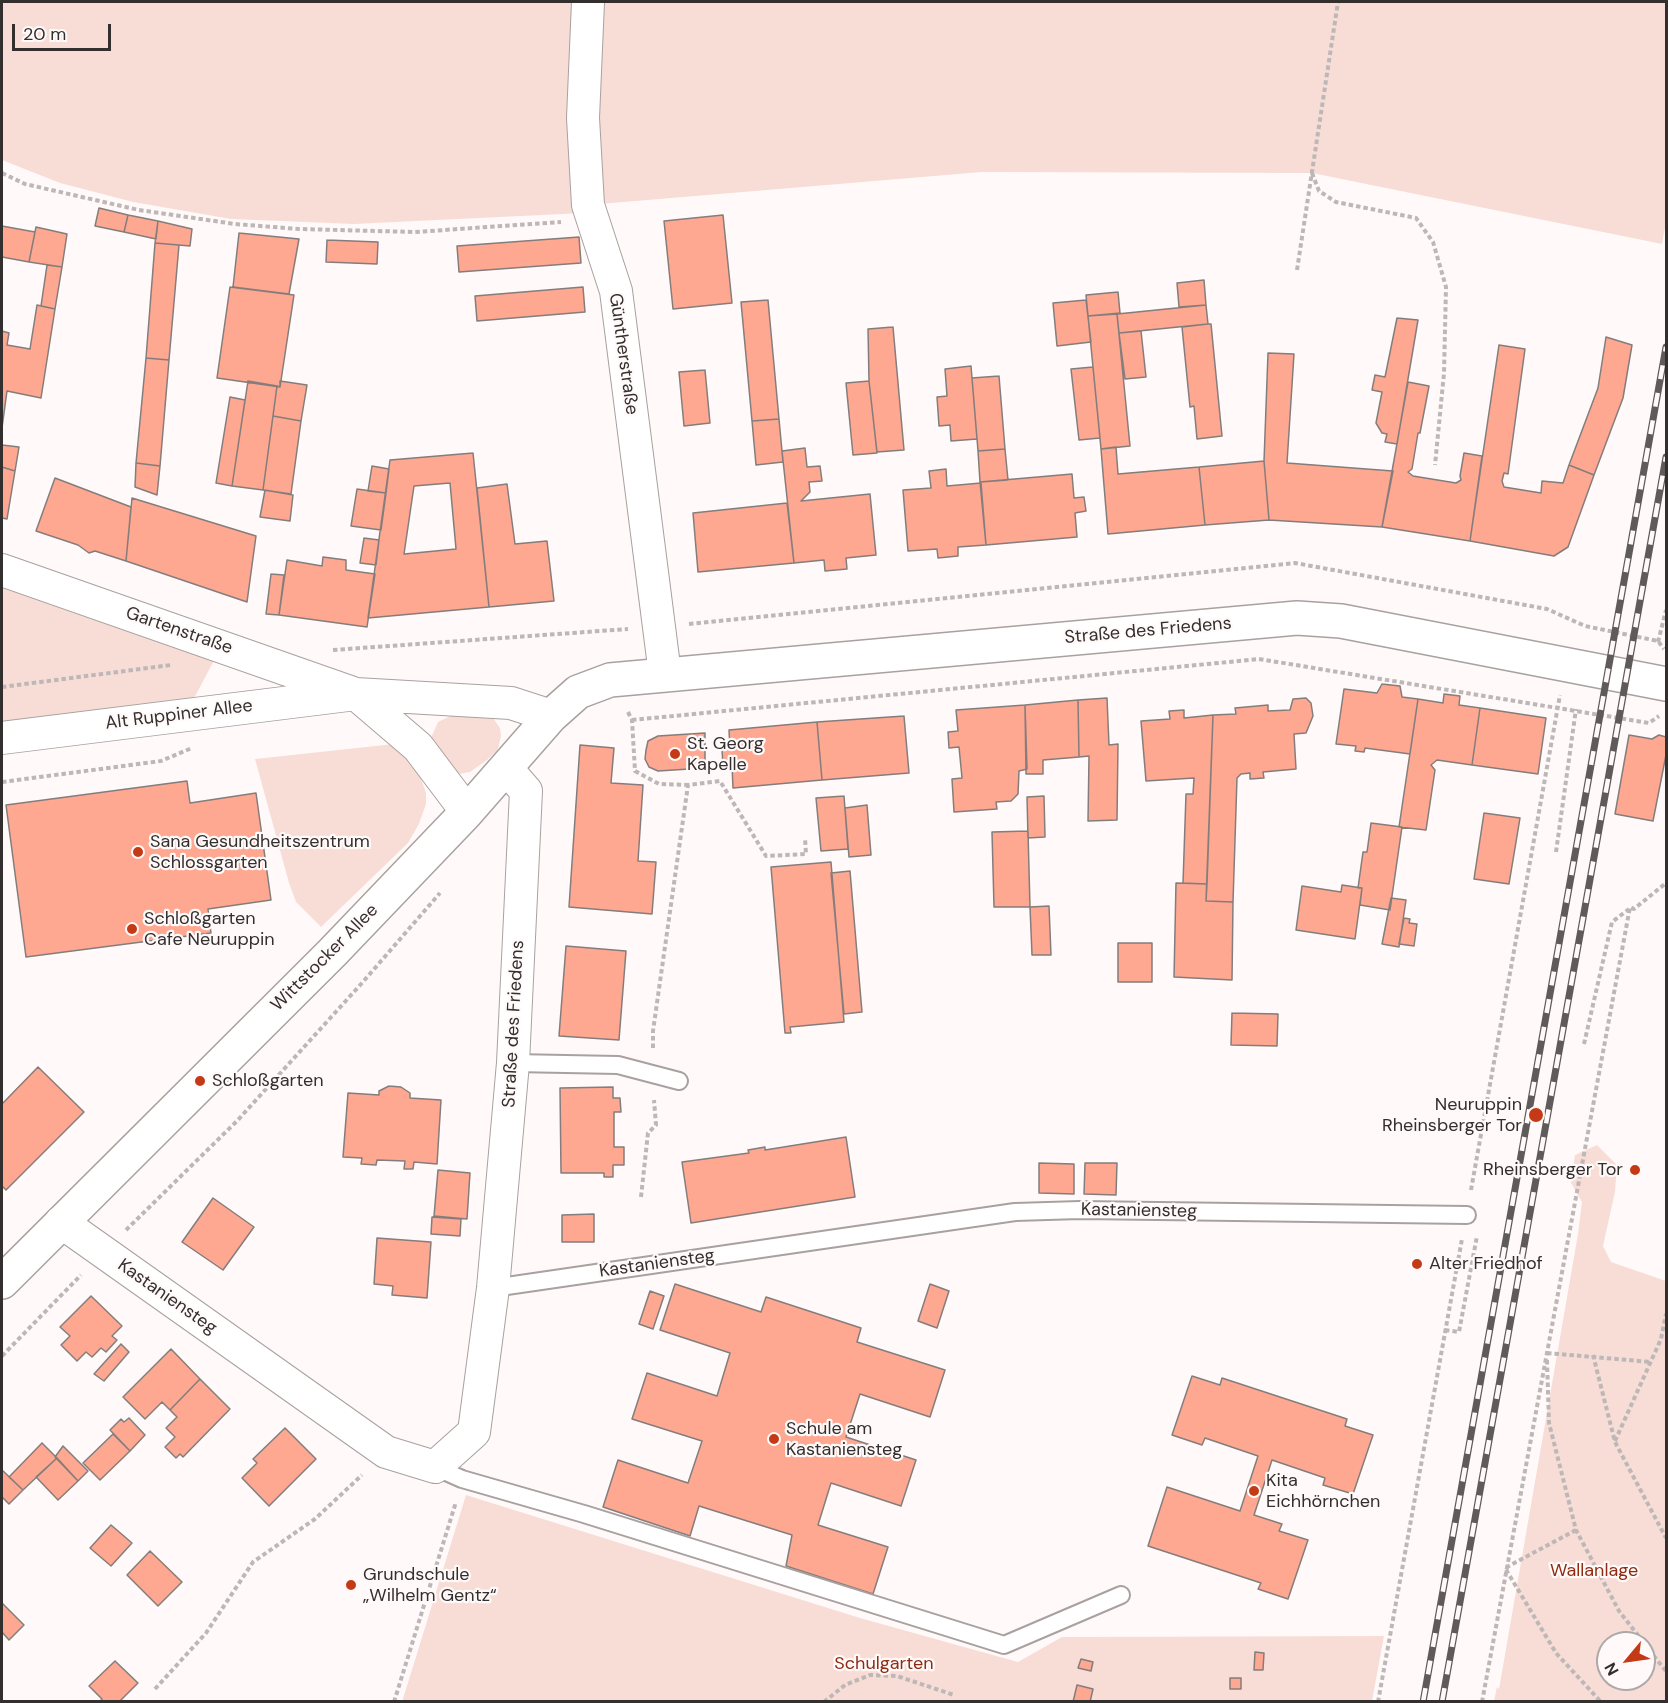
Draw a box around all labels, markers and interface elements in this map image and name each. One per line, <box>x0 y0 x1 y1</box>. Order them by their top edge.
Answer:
scale bar <box>15 12 114 50</box>
text: 20 m <box>23 22 66 46</box>
street label: Güntherstraße <box>604 292 642 416</box>
street label: Gartenstraße <box>123 603 235 659</box>
street label: Straße des Friedens <box>1064 613 1232 649</box>
street label: Alt Ruppiner Allee <box>104 695 254 735</box>
place label: St. Georg Kapelle <box>687 733 764 776</box>
marker: St. Georg Kapelle <box>668 747 682 761</box>
place label: Sana Gesundheitszentrum Schlossgarten <box>150 831 370 874</box>
marker: Sana Gesundheitszentrum Schlossgarten <box>131 845 145 859</box>
street label: Wittstocker Allee <box>267 900 383 1016</box>
place label: Schloßgarten Cafe Neuruppin <box>144 908 275 950</box>
marker: Schloßgarten Cafe Neuruppin <box>125 922 139 936</box>
street label: Straße des Friedens <box>499 940 529 1108</box>
place label: Schloßgarten <box>212 1070 323 1092</box>
marker: Schloßgarten <box>193 1074 207 1088</box>
place label: Neuruppin Rheinsberger Tor <box>1382 1094 1522 1136</box>
marker: Neuruppin Rheinsberger Tor <box>1527 1106 1545 1124</box>
place label: Rheinsberger Tor <box>1483 1159 1623 1181</box>
marker: Rheinsberger Tor <box>1628 1163 1642 1177</box>
street label: Kastaniensteg <box>1081 1199 1197 1223</box>
street label: Kastaniensteg <box>598 1245 716 1283</box>
place label: Alter Friedhof <box>1429 1253 1543 1275</box>
street label: Kastaniensteg <box>113 1255 221 1339</box>
marker: Alter Friedhof <box>1410 1257 1424 1271</box>
place label: Schule am Kastaniensteg <box>786 1418 902 1460</box>
marker: Schule am Kastaniensteg <box>767 1432 781 1446</box>
place label: Kita Eichhörnchen <box>1266 1470 1380 1512</box>
marker: Kita Eichhörnchen <box>1247 1484 1261 1498</box>
park label: Wallanlage <box>1550 1560 1638 1582</box>
place label: Grundschule „Wilhelm Gentz“ <box>363 1564 497 1606</box>
marker: Grundschule „Wilhelm Gentz“ <box>344 1578 358 1592</box>
north arrow <box>1596 1631 1656 1691</box>
park label: Schulgarten <box>834 1653 934 1675</box>
text: N <box>1600 1659 1624 1679</box>

